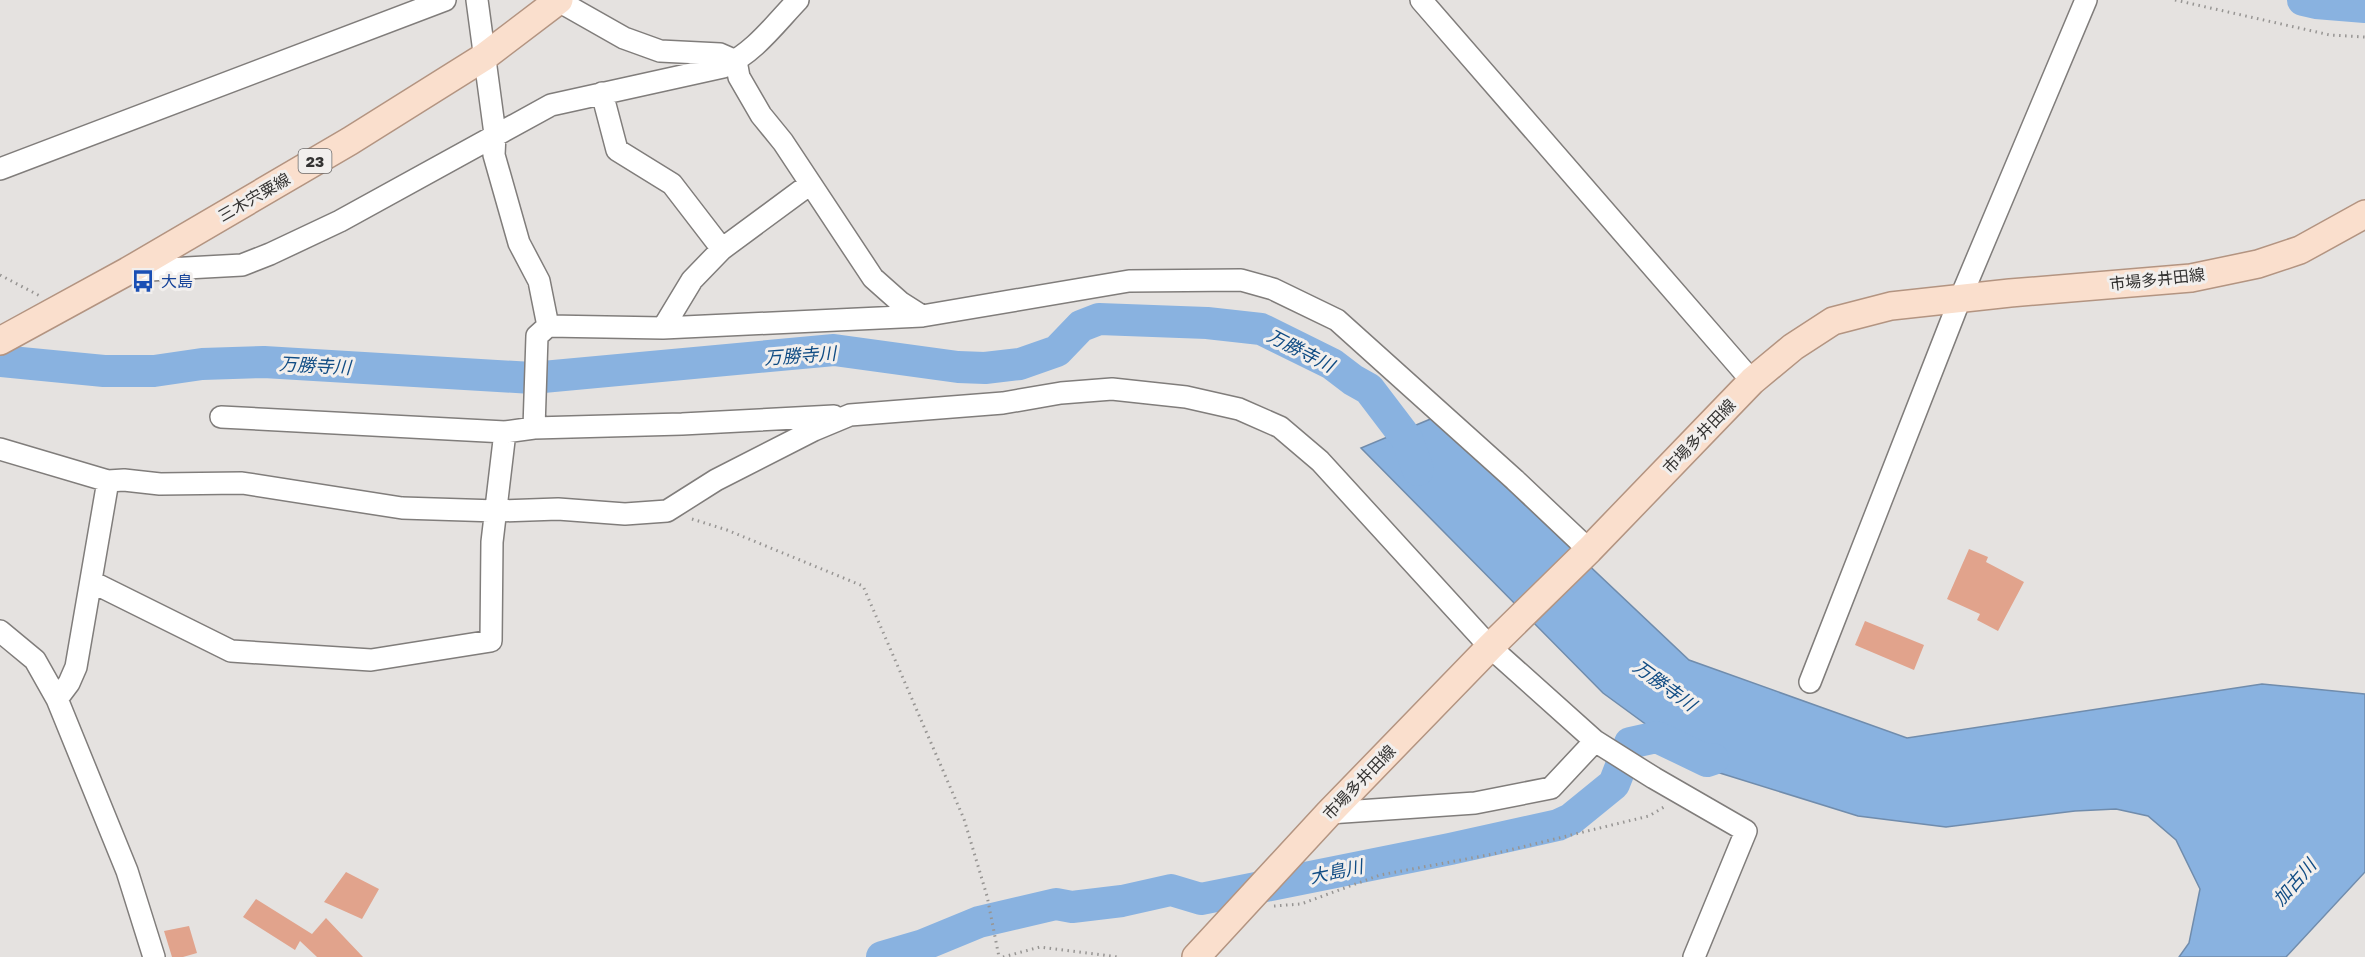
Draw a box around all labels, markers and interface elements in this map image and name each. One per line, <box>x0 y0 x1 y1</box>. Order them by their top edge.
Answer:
road number: 23 <box>298 149 332 173</box>
street label: 三木宍粟線 <box>214 168 294 226</box>
street label: 市場多井田線 <box>2108 264 2206 294</box>
bus stop icon: 大島 <box>130 268 156 294</box>
place label: 大島 <box>161 271 193 291</box>
water label: 万勝寺川 <box>1264 324 1340 377</box>
water label: 万勝寺川 <box>763 341 839 368</box>
water label: 万勝寺川 <box>278 352 354 378</box>
street label: 市場多井田線 <box>1658 395 1740 477</box>
water label: 万勝寺川 <box>1629 655 1702 716</box>
street label: 市場多井田線 <box>1318 741 1400 823</box>
water label: 加古川 <box>2268 853 2321 910</box>
water label: 大島川 <box>1307 854 1367 887</box>

